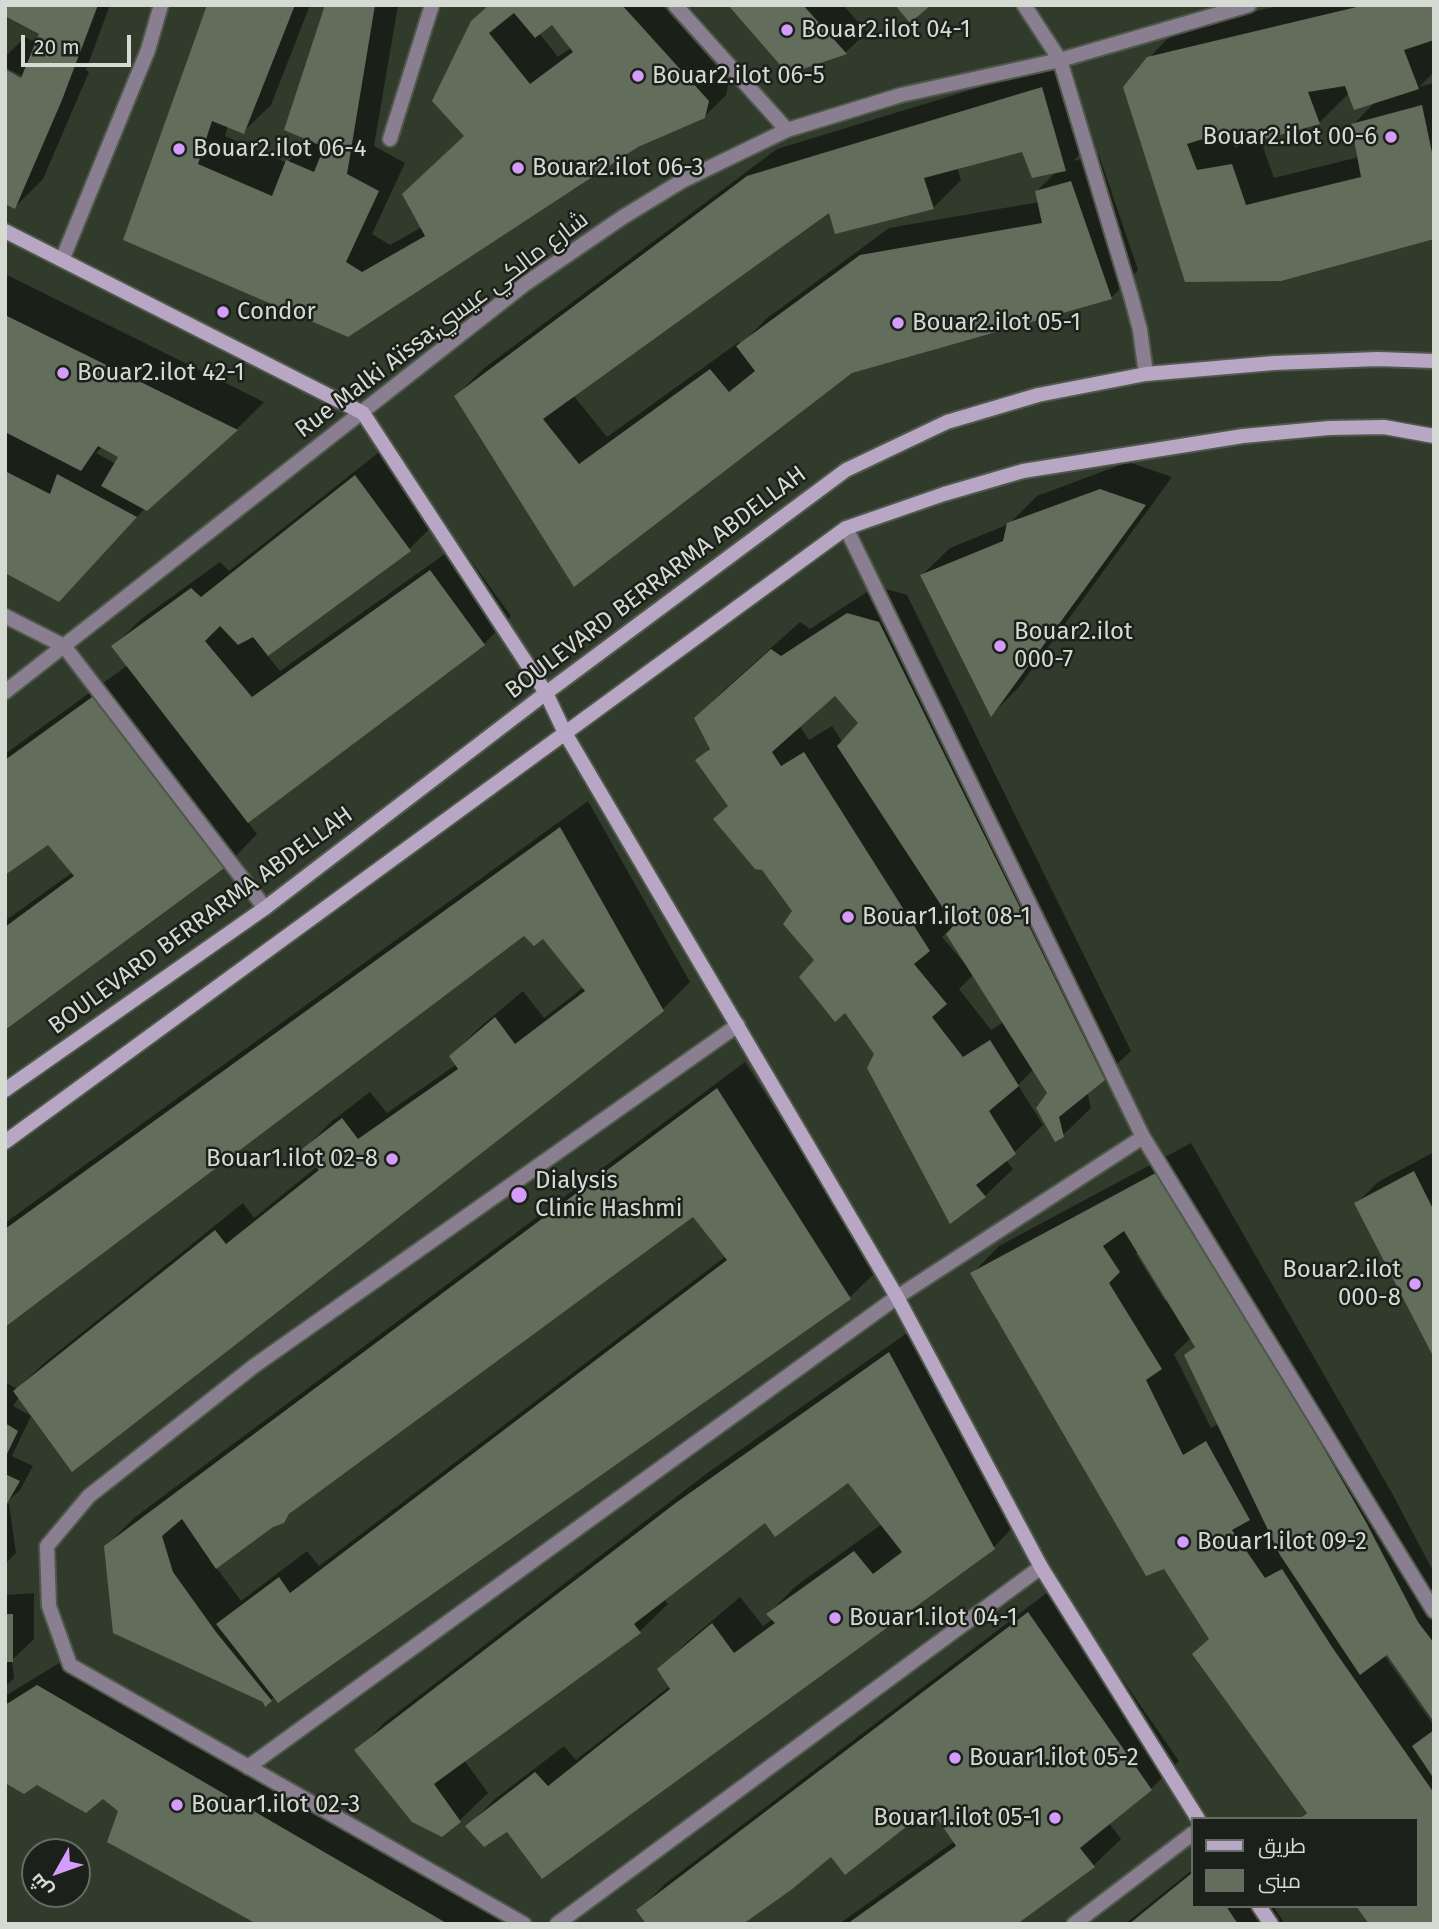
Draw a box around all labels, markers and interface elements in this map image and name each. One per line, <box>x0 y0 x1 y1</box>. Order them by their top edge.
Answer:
place label: Bouar2.ilot 04-1 <box>801 16 971 44</box>
scale bar <box>24 21 135 65</box>
marker: Bouar2.ilot 04-1 <box>779 22 795 38</box>
text: 20 m <box>34 34 80 60</box>
place label: Bouar2.ilot 06-5 <box>652 62 825 90</box>
marker: Bouar2.ilot 06-5 <box>630 68 646 84</box>
place label: Bouar2.ilot 00-6 <box>1203 123 1377 151</box>
marker: Bouar2.ilot 00-6 <box>1383 129 1399 145</box>
place label: Bouar2.ilot 06-4 <box>193 135 367 163</box>
marker: Bouar2.ilot 06-4 <box>171 141 187 157</box>
place label: Bouar2.ilot 06-3 <box>532 154 704 182</box>
marker: Bouar2.ilot 06-3 <box>510 160 526 176</box>
street label: Rue Malki Aïssa;شارع مالكي عيسي <box>290 205 594 445</box>
place label: Condor <box>237 298 316 326</box>
marker: Condor <box>215 304 231 320</box>
place label: Bouar2.ilot 05-1 <box>912 309 1081 337</box>
marker: Bouar2.ilot 05-1 <box>890 315 906 331</box>
place label: Bouar2.ilot 42-1 <box>77 359 245 387</box>
marker: Bouar2.ilot 42-1 <box>55 365 71 381</box>
street label: BOULEVARD BERRARMA ABDELLAH <box>500 460 812 706</box>
place label: Bouar2.ilot 000-7 <box>1014 618 1133 674</box>
marker: Bouar2.ilot 000-7 <box>992 638 1008 654</box>
street label: BOULEVARD BERRARMA ABDELLAH <box>43 801 359 1041</box>
place label: Bouar1.ilot 08-1 <box>862 903 1031 931</box>
marker: Bouar1.ilot 08-1 <box>840 909 856 925</box>
place label: Bouar1.ilot 02-8 <box>206 1145 378 1173</box>
marker: Bouar1.ilot 02-8 <box>384 1151 400 1167</box>
place label: Dialysis Clinic Hashmi <box>535 1167 682 1223</box>
marker: Dialysis Clinic Hashmi <box>509 1185 529 1205</box>
place label: Bouar2.ilot 000-8 <box>1282 1256 1401 1312</box>
marker: Bouar2.ilot 000-8 <box>1407 1276 1423 1292</box>
place label: Bouar1.ilot 09-2 <box>1197 1528 1367 1556</box>
marker: Bouar1.ilot 09-2 <box>1175 1534 1191 1550</box>
place label: Bouar1.ilot 04-1 <box>849 1604 1018 1632</box>
marker: Bouar1.ilot 04-1 <box>827 1610 843 1626</box>
place label: Bouar1.ilot 05-2 <box>969 1744 1139 1772</box>
marker: Bouar1.ilot 05-2 <box>947 1750 963 1766</box>
place label: Bouar1.ilot 02-3 <box>191 1791 360 1819</box>
marker: Bouar1.ilot 02-3 <box>169 1797 185 1813</box>
place label: Bouar1.ilot 05-1 <box>873 1804 1041 1832</box>
marker: Bouar1.ilot 05-1 <box>1047 1810 1063 1826</box>
legend <box>1190 1817 1418 1908</box>
text: طريق <box>1258 1833 1306 1859</box>
north arrow <box>21 1838 91 1908</box>
text: مبنى <box>1258 1868 1301 1894</box>
text: ش <box>24 1869 58 1902</box>

